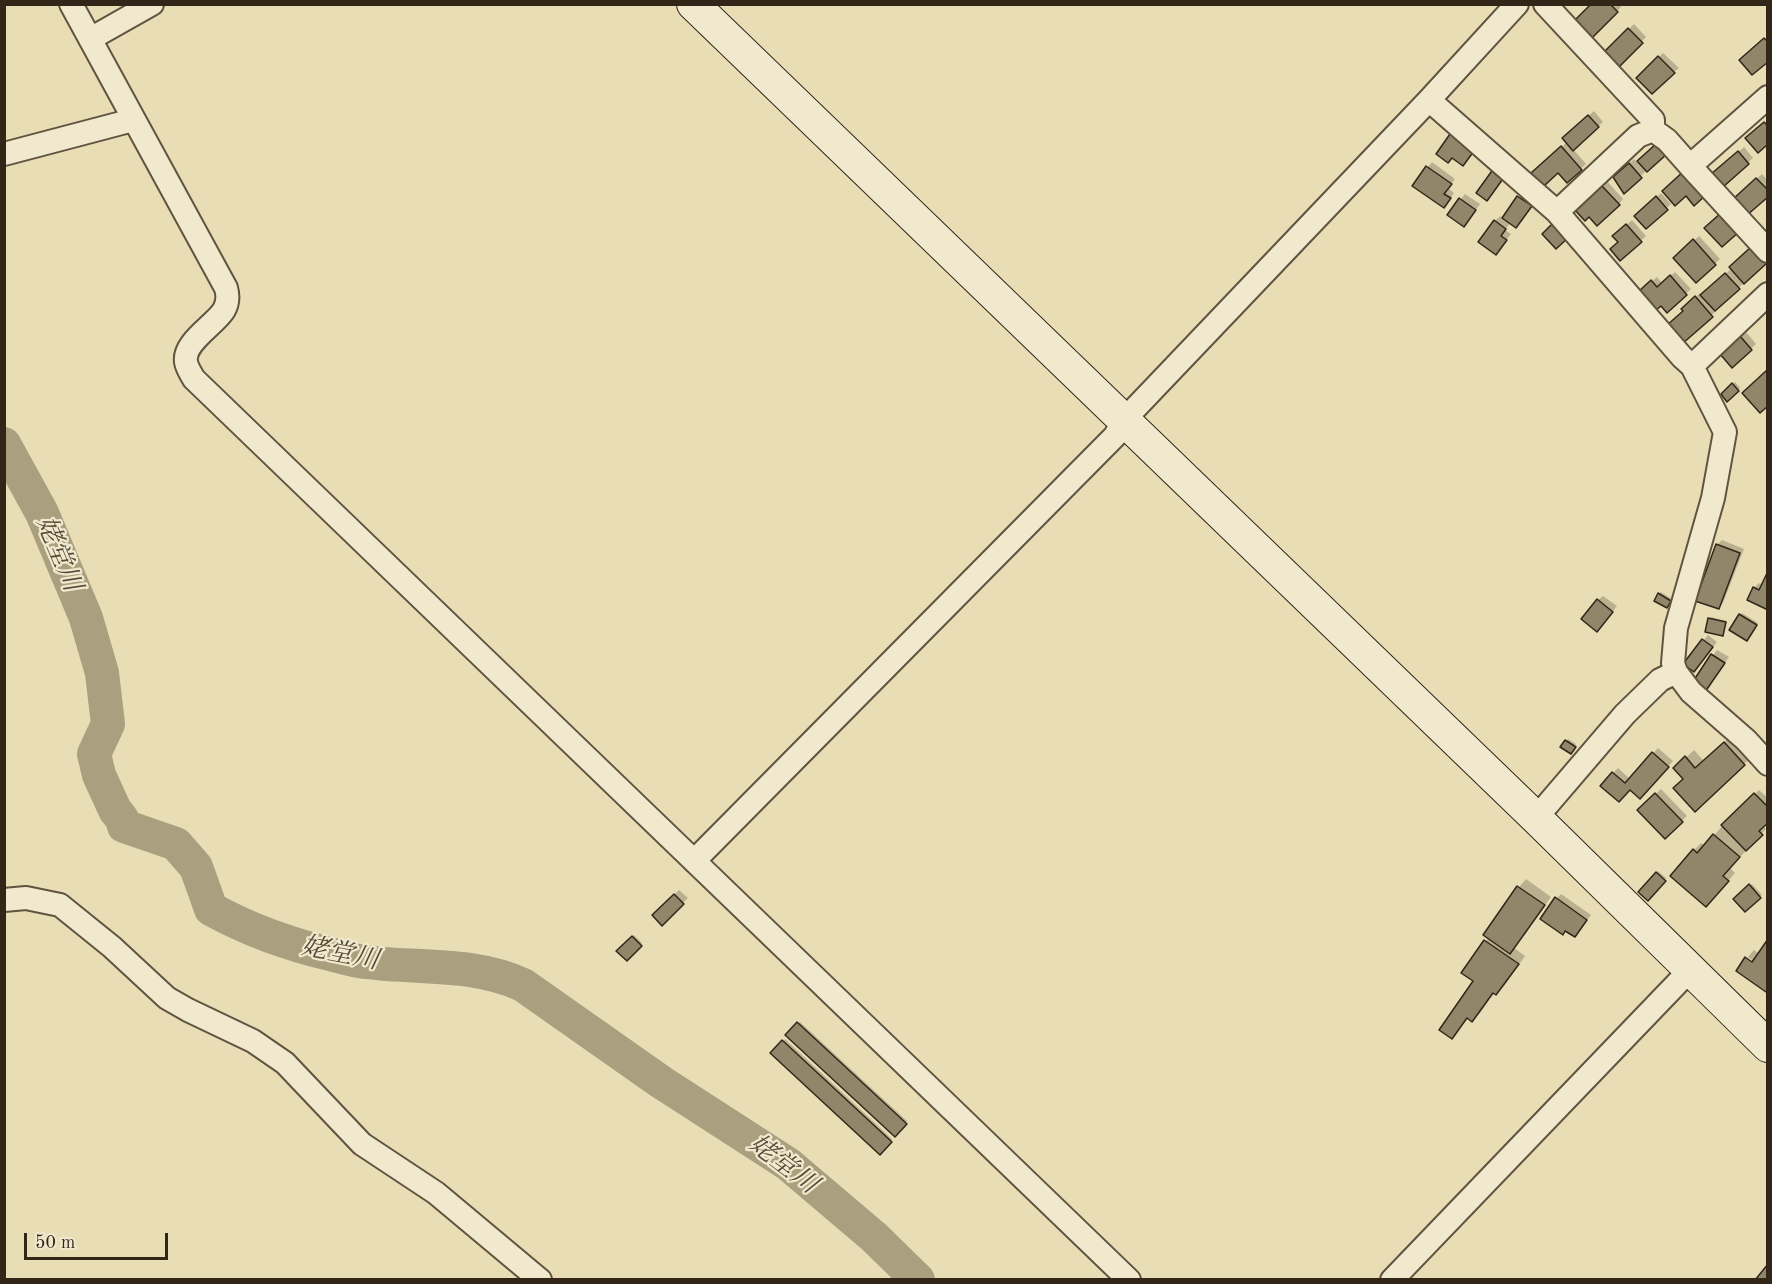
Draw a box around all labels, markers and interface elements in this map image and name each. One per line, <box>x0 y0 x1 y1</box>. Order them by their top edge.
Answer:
water label: 姥堂川 <box>28 512 88 596</box>
water label: 姥堂川 <box>299 931 381 977</box>
water label: 姥堂川 <box>742 1129 824 1201</box>
scale bar <box>27 1221 171 1259</box>
text: 50 m <box>35 1234 75 1252</box>

